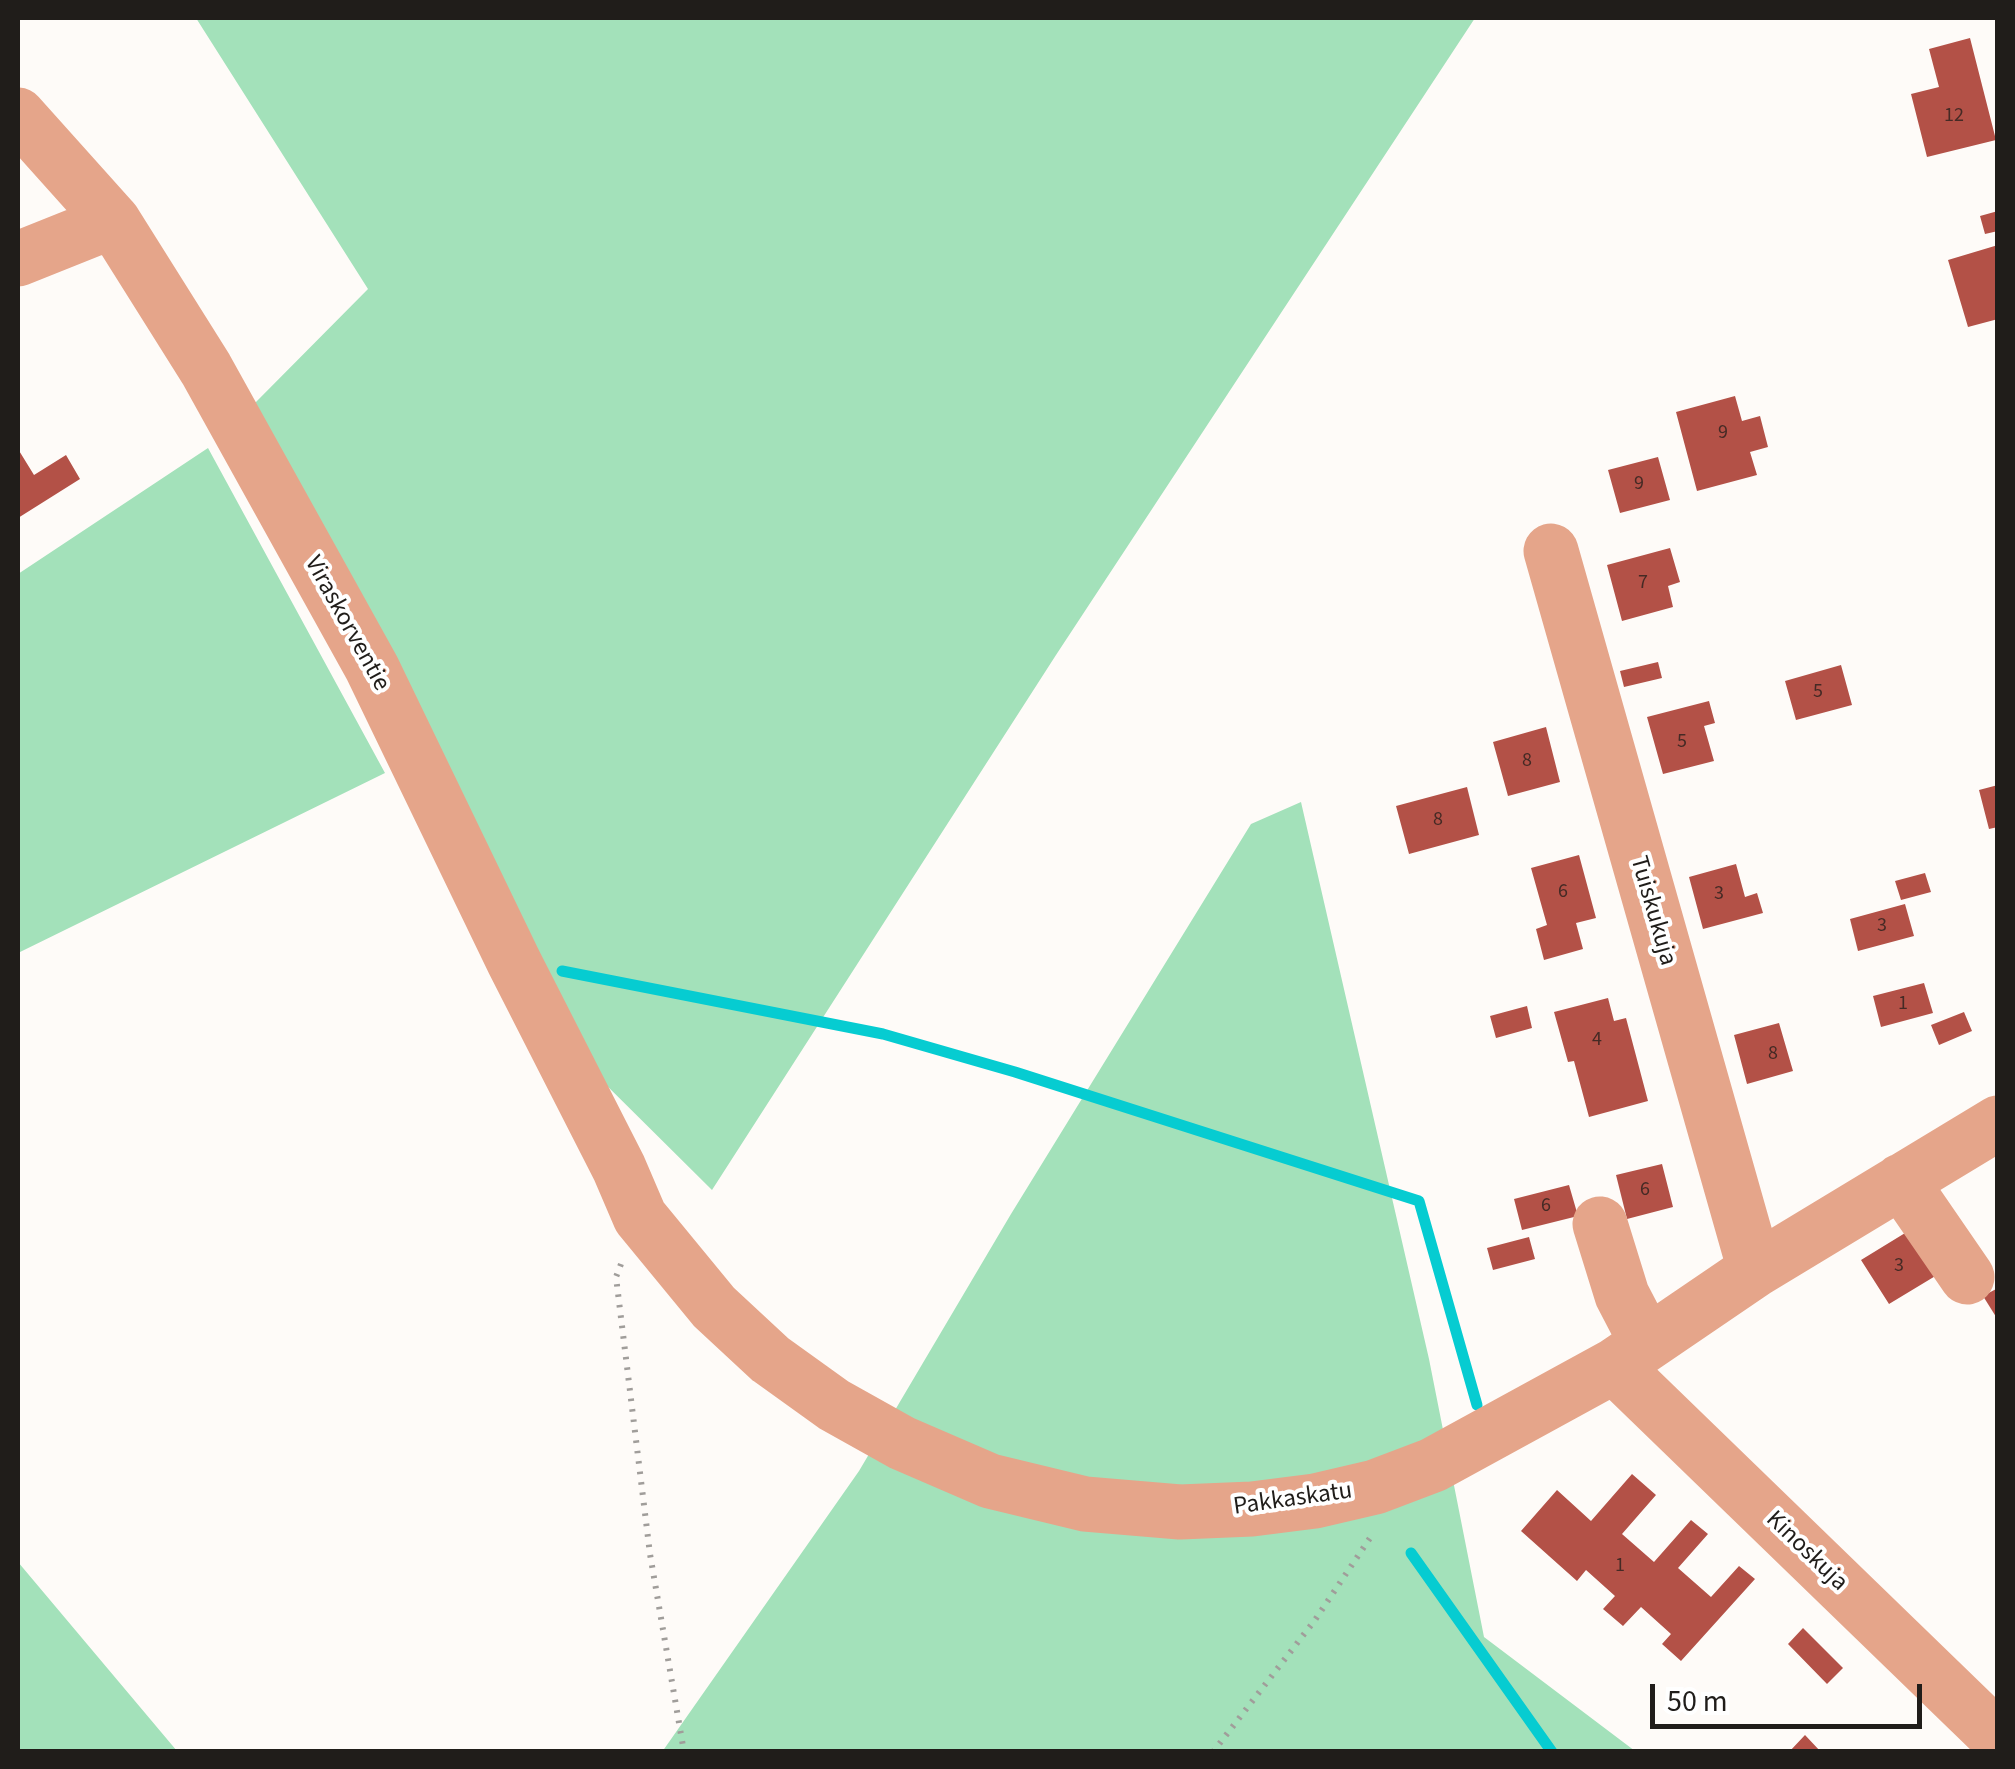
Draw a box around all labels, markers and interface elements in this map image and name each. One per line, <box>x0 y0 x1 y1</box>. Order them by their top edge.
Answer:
house number: 12 <box>1944 105 1964 129</box>
house number: 9 <box>1718 422 1728 446</box>
house number: 9 <box>1634 473 1644 497</box>
street label: Viraskorventie <box>297 551 395 697</box>
house number: 7 <box>1638 572 1648 596</box>
house number: 5 <box>1813 681 1823 705</box>
house number: 5 <box>1677 731 1687 755</box>
house number: 8 <box>1522 750 1532 774</box>
house number: 8 <box>1433 809 1443 833</box>
street label: Tuiskukuja <box>1622 853 1682 969</box>
house number: 6 <box>1558 881 1568 905</box>
house number: 3 <box>1714 883 1724 907</box>
house number: 3 <box>1877 915 1887 939</box>
house number: 1 <box>1898 993 1908 1017</box>
house number: 4 <box>1592 1029 1602 1053</box>
house number: 8 <box>1768 1043 1778 1067</box>
house number: 6 <box>1640 1179 1650 1203</box>
house number: 6 <box>1541 1195 1551 1219</box>
house number: 3 <box>1894 1255 1904 1279</box>
street label: Pakkaskatu <box>1232 1477 1354 1523</box>
street label: Kinoskuja <box>1759 1506 1853 1598</box>
house number: 1 <box>1615 1555 1625 1579</box>
scale bar <box>1655 1664 1928 1726</box>
text: 50 m <box>1667 1680 1728 1723</box>

